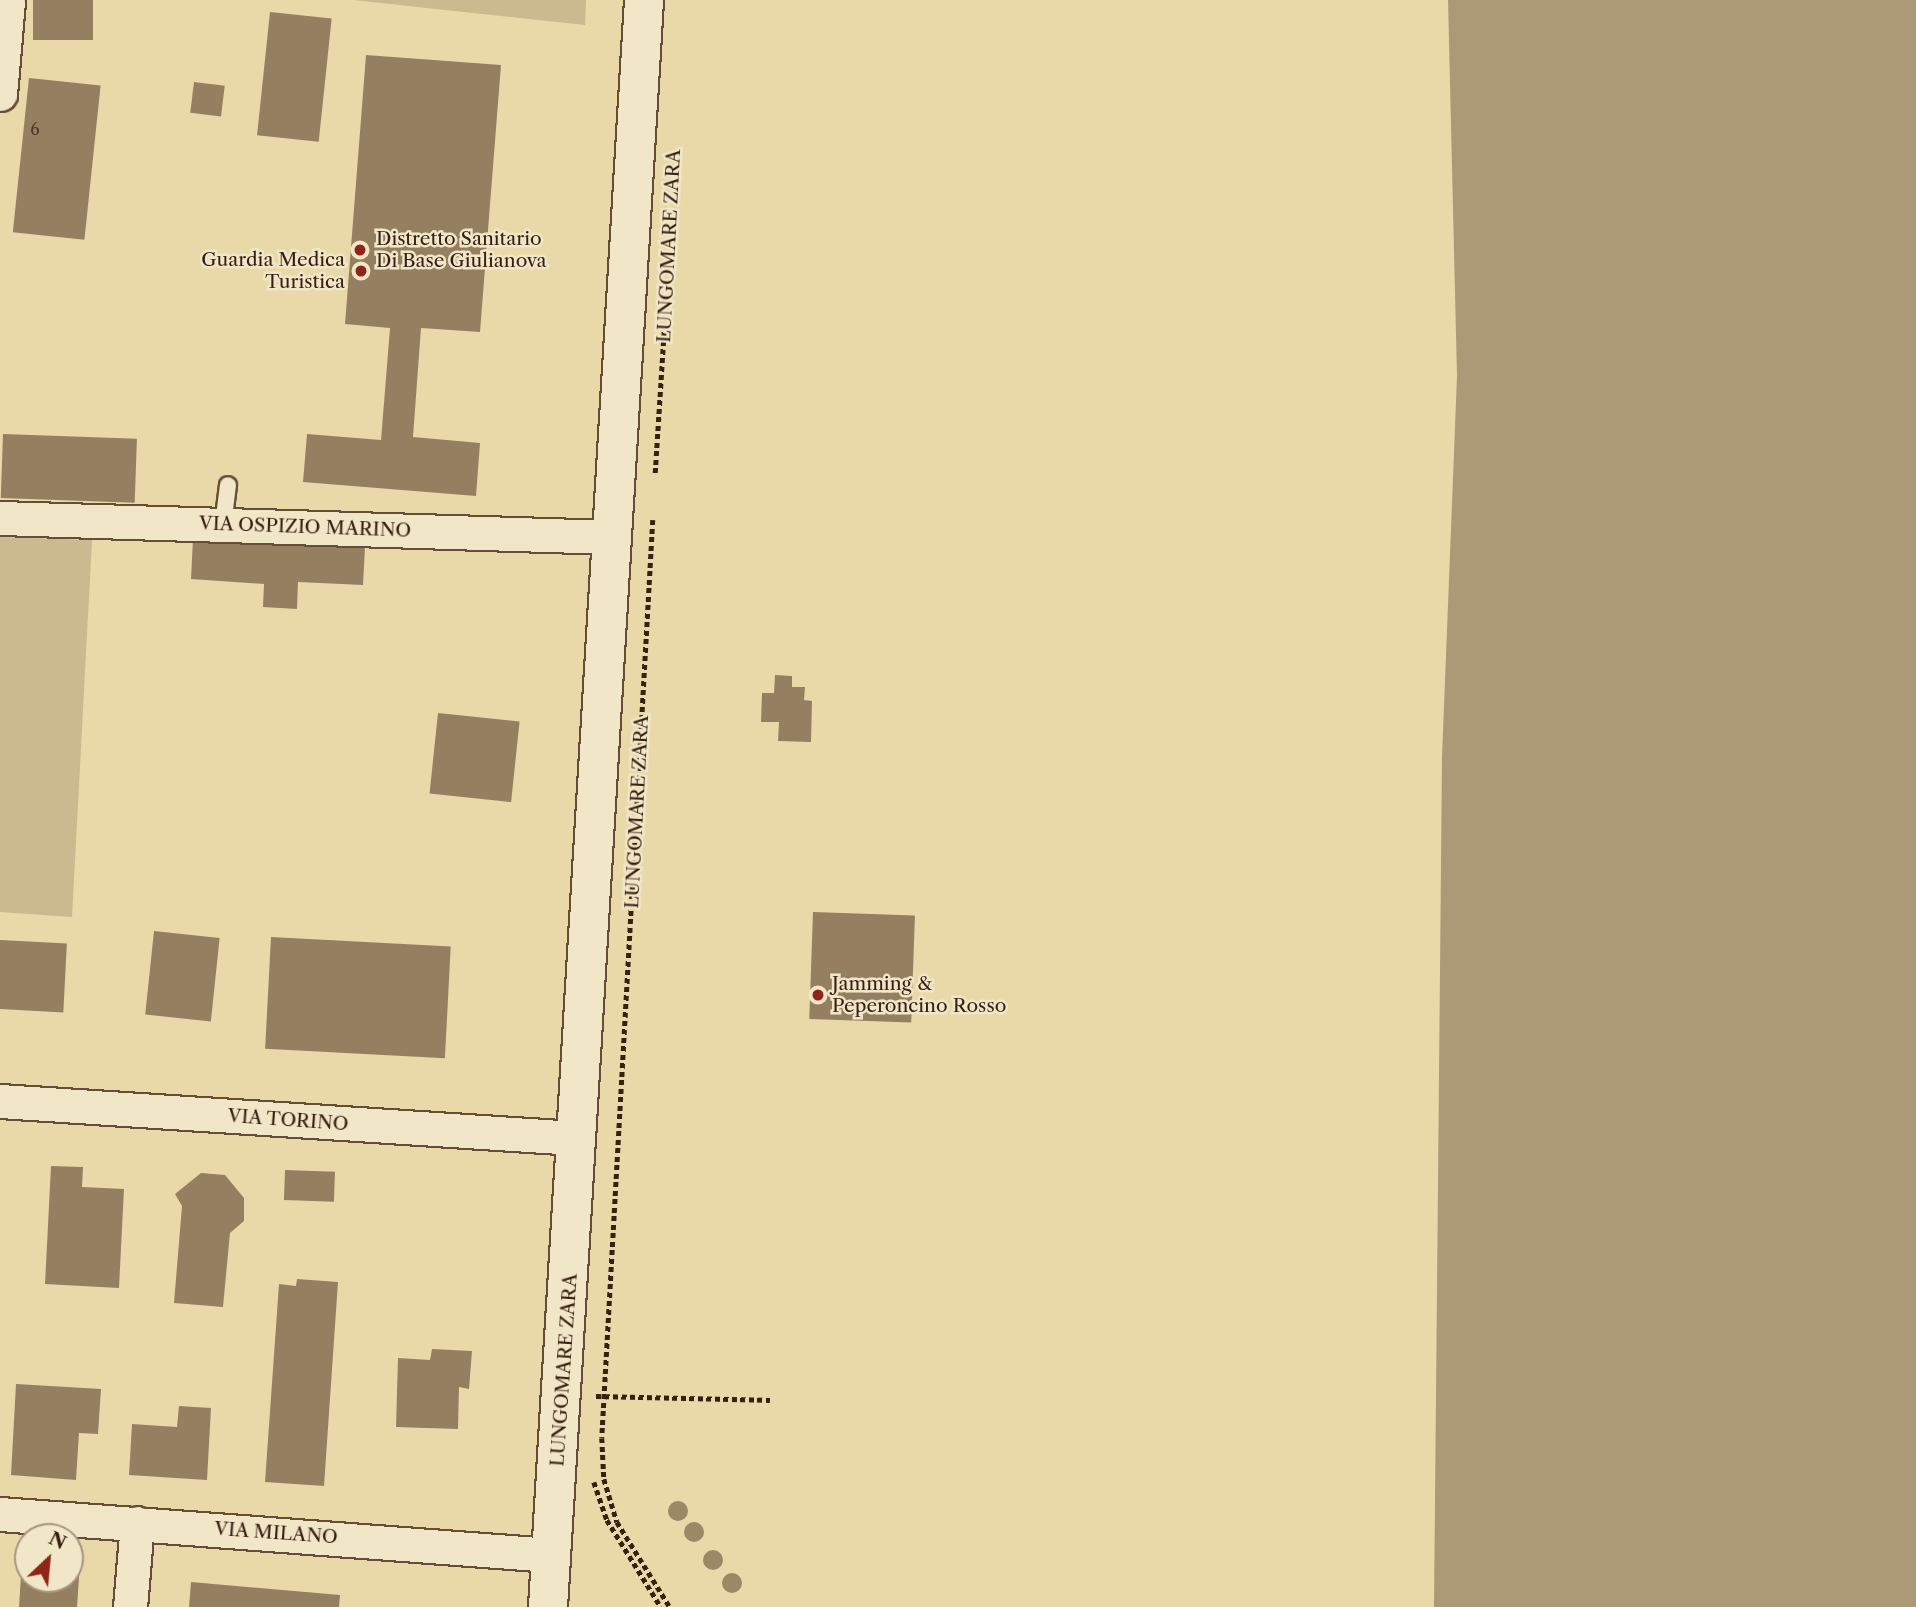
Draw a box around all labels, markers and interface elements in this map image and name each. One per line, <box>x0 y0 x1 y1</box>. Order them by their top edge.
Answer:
house number: 6 <box>30 119 40 139</box>
street label: LUNGOMARE ZARA <box>653 149 685 343</box>
place label: Distretto Sanitario Di Base Giulianova <box>376 228 547 272</box>
marker: Distretto Sanitario Di Base Giulianova <box>350 240 370 260</box>
place label: Guardia Medica Turistica <box>201 249 345 293</box>
marker: Guardia Medica Turistica <box>351 261 371 281</box>
street label: VIA OSPIZIO MARINO <box>198 512 412 542</box>
street label: LUNGOMARE ZARA <box>621 715 653 909</box>
place label: Jamming & Peperoncino Rosso <box>832 973 1006 1017</box>
marker: Jamming & Peperoncino Rosso <box>810 987 826 1003</box>
street label: VIA TORINO <box>226 1104 350 1136</box>
street label: LUNGOMARE ZARA <box>546 1273 582 1467</box>
street label: VIA MILANO <box>213 1517 339 1549</box>
north arrow <box>14 1523 84 1593</box>
text: N <box>45 1527 70 1554</box>

